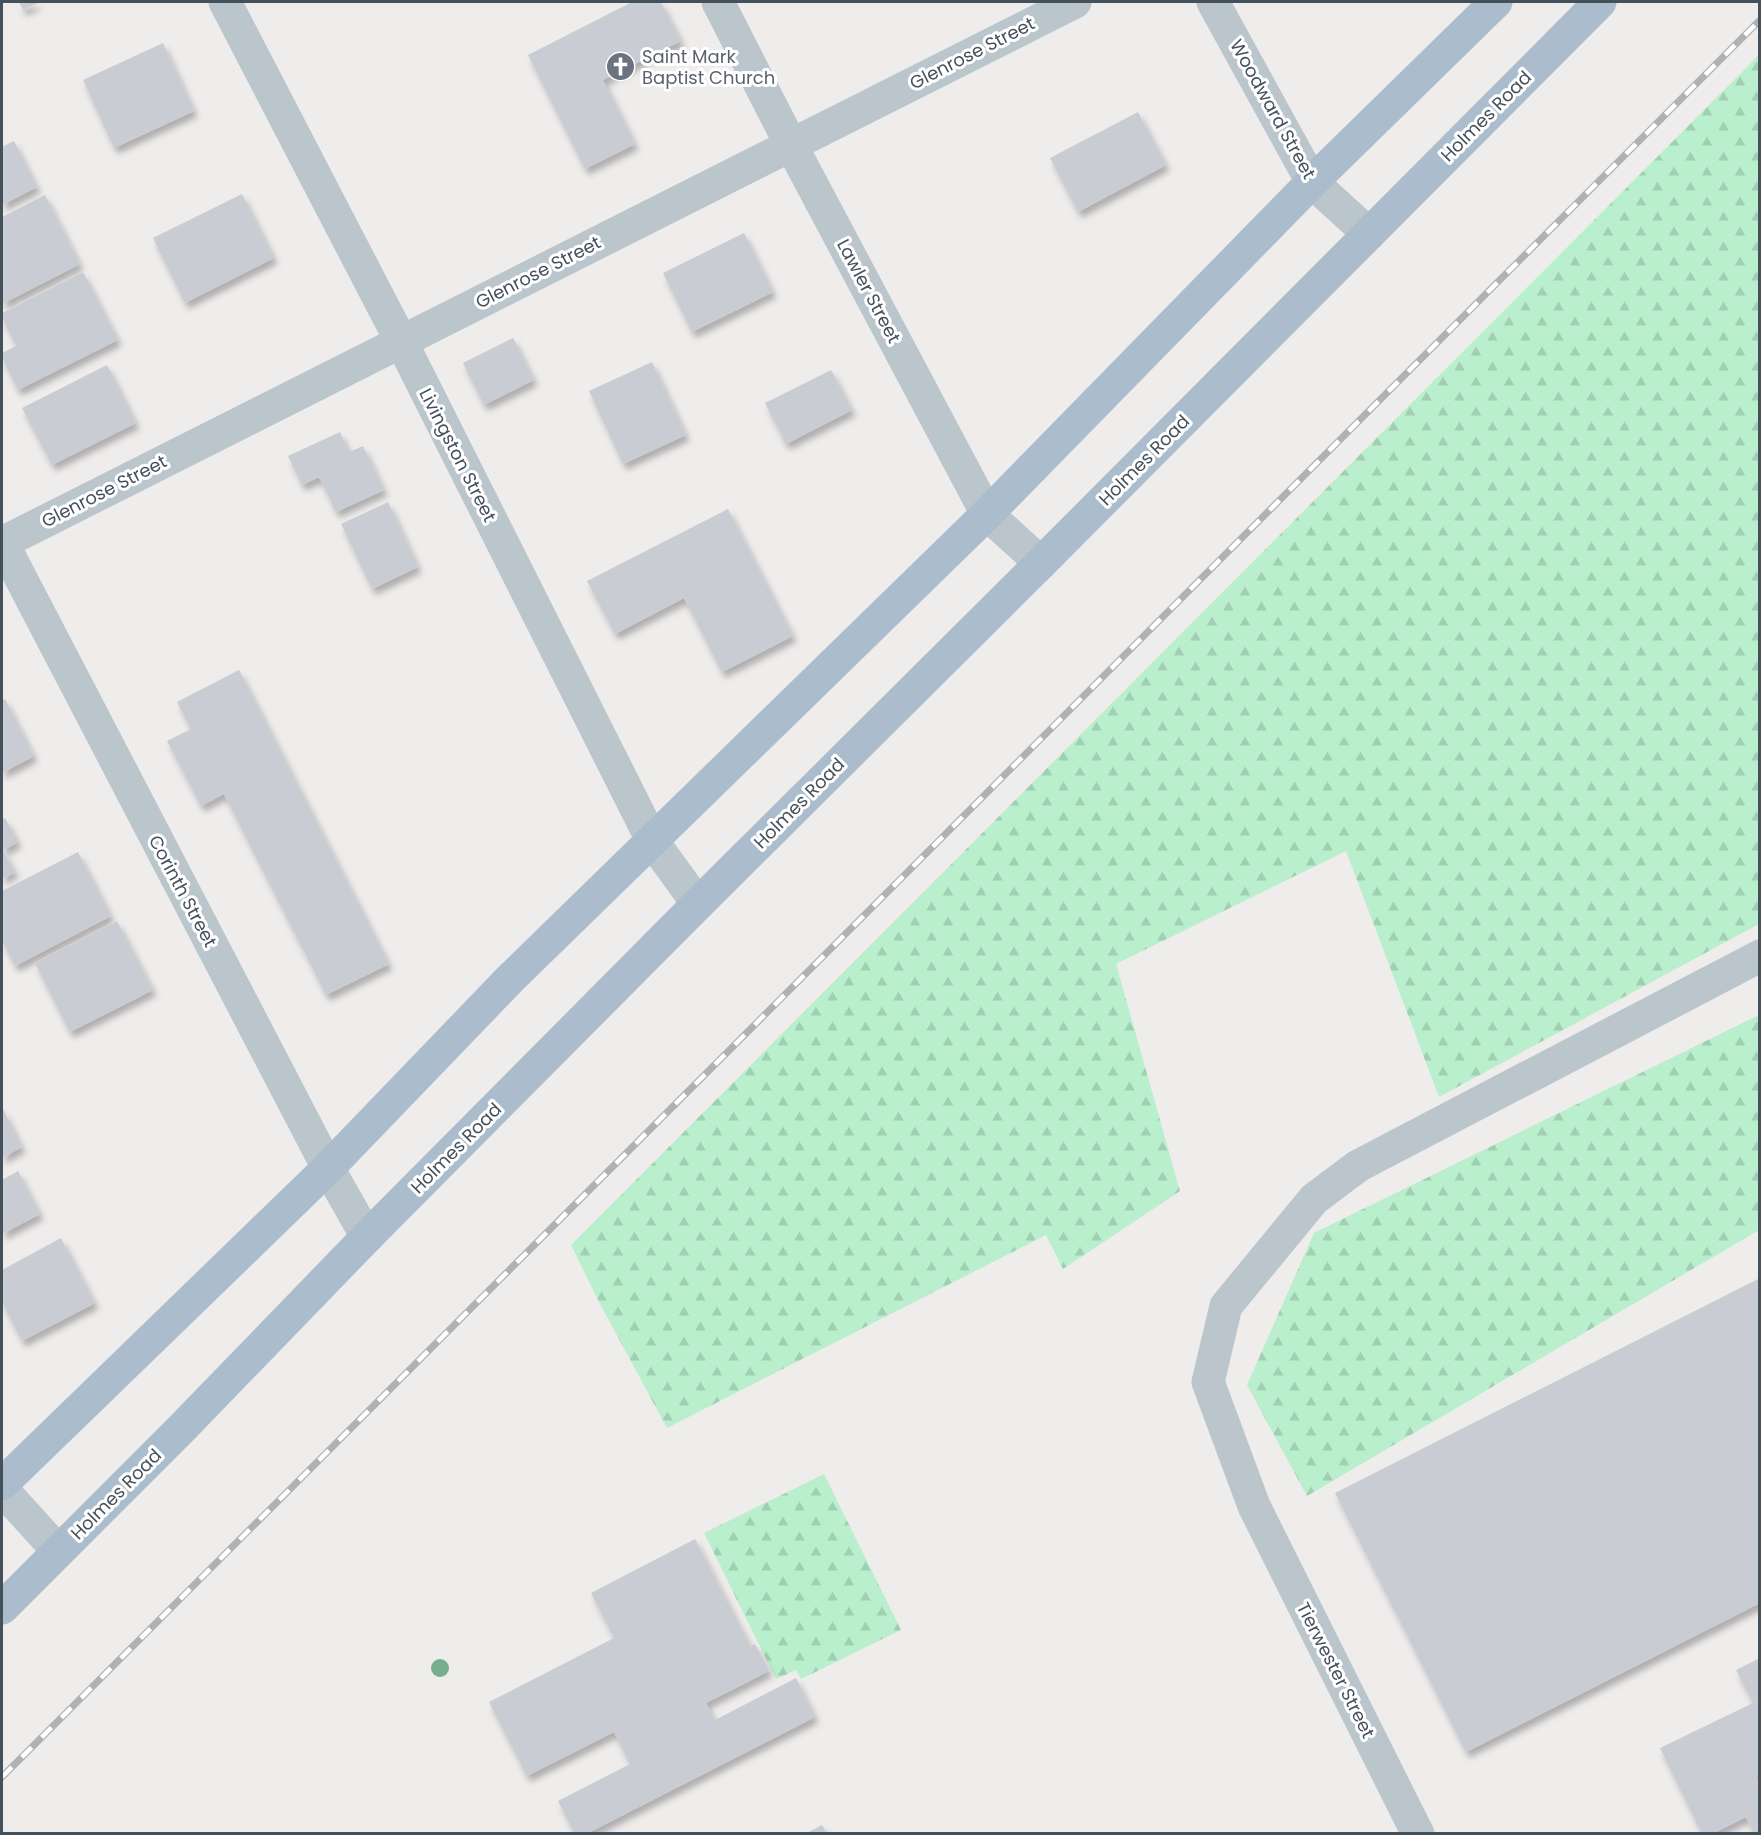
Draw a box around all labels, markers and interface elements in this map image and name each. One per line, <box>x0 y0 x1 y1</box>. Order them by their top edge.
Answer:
street label: Glenrose Street <box>905 11 1039 95</box>
street label: Woodward Street <box>1224 35 1322 183</box>
place label: Saint Mark Baptist Church <box>642 44 775 90</box>
church icon: Saint Mark Baptist Church <box>605 50 637 82</box>
street label: Holmes Road <box>1435 65 1537 167</box>
street label: Glenrose Street <box>471 230 605 314</box>
street label: Lawler Street <box>831 235 907 347</box>
street label: Livingston Street <box>414 384 502 526</box>
street label: Holmes Road <box>1093 409 1195 511</box>
street label: Glenrose Street <box>37 449 171 533</box>
street label: Holmes Road <box>748 752 850 854</box>
street label: Corinth Street <box>143 831 223 951</box>
street label: Holmes Road <box>405 1097 507 1199</box>
street label: Holmes Road <box>65 1443 167 1545</box>
street label: Tierwester Street <box>1291 1598 1381 1742</box>

